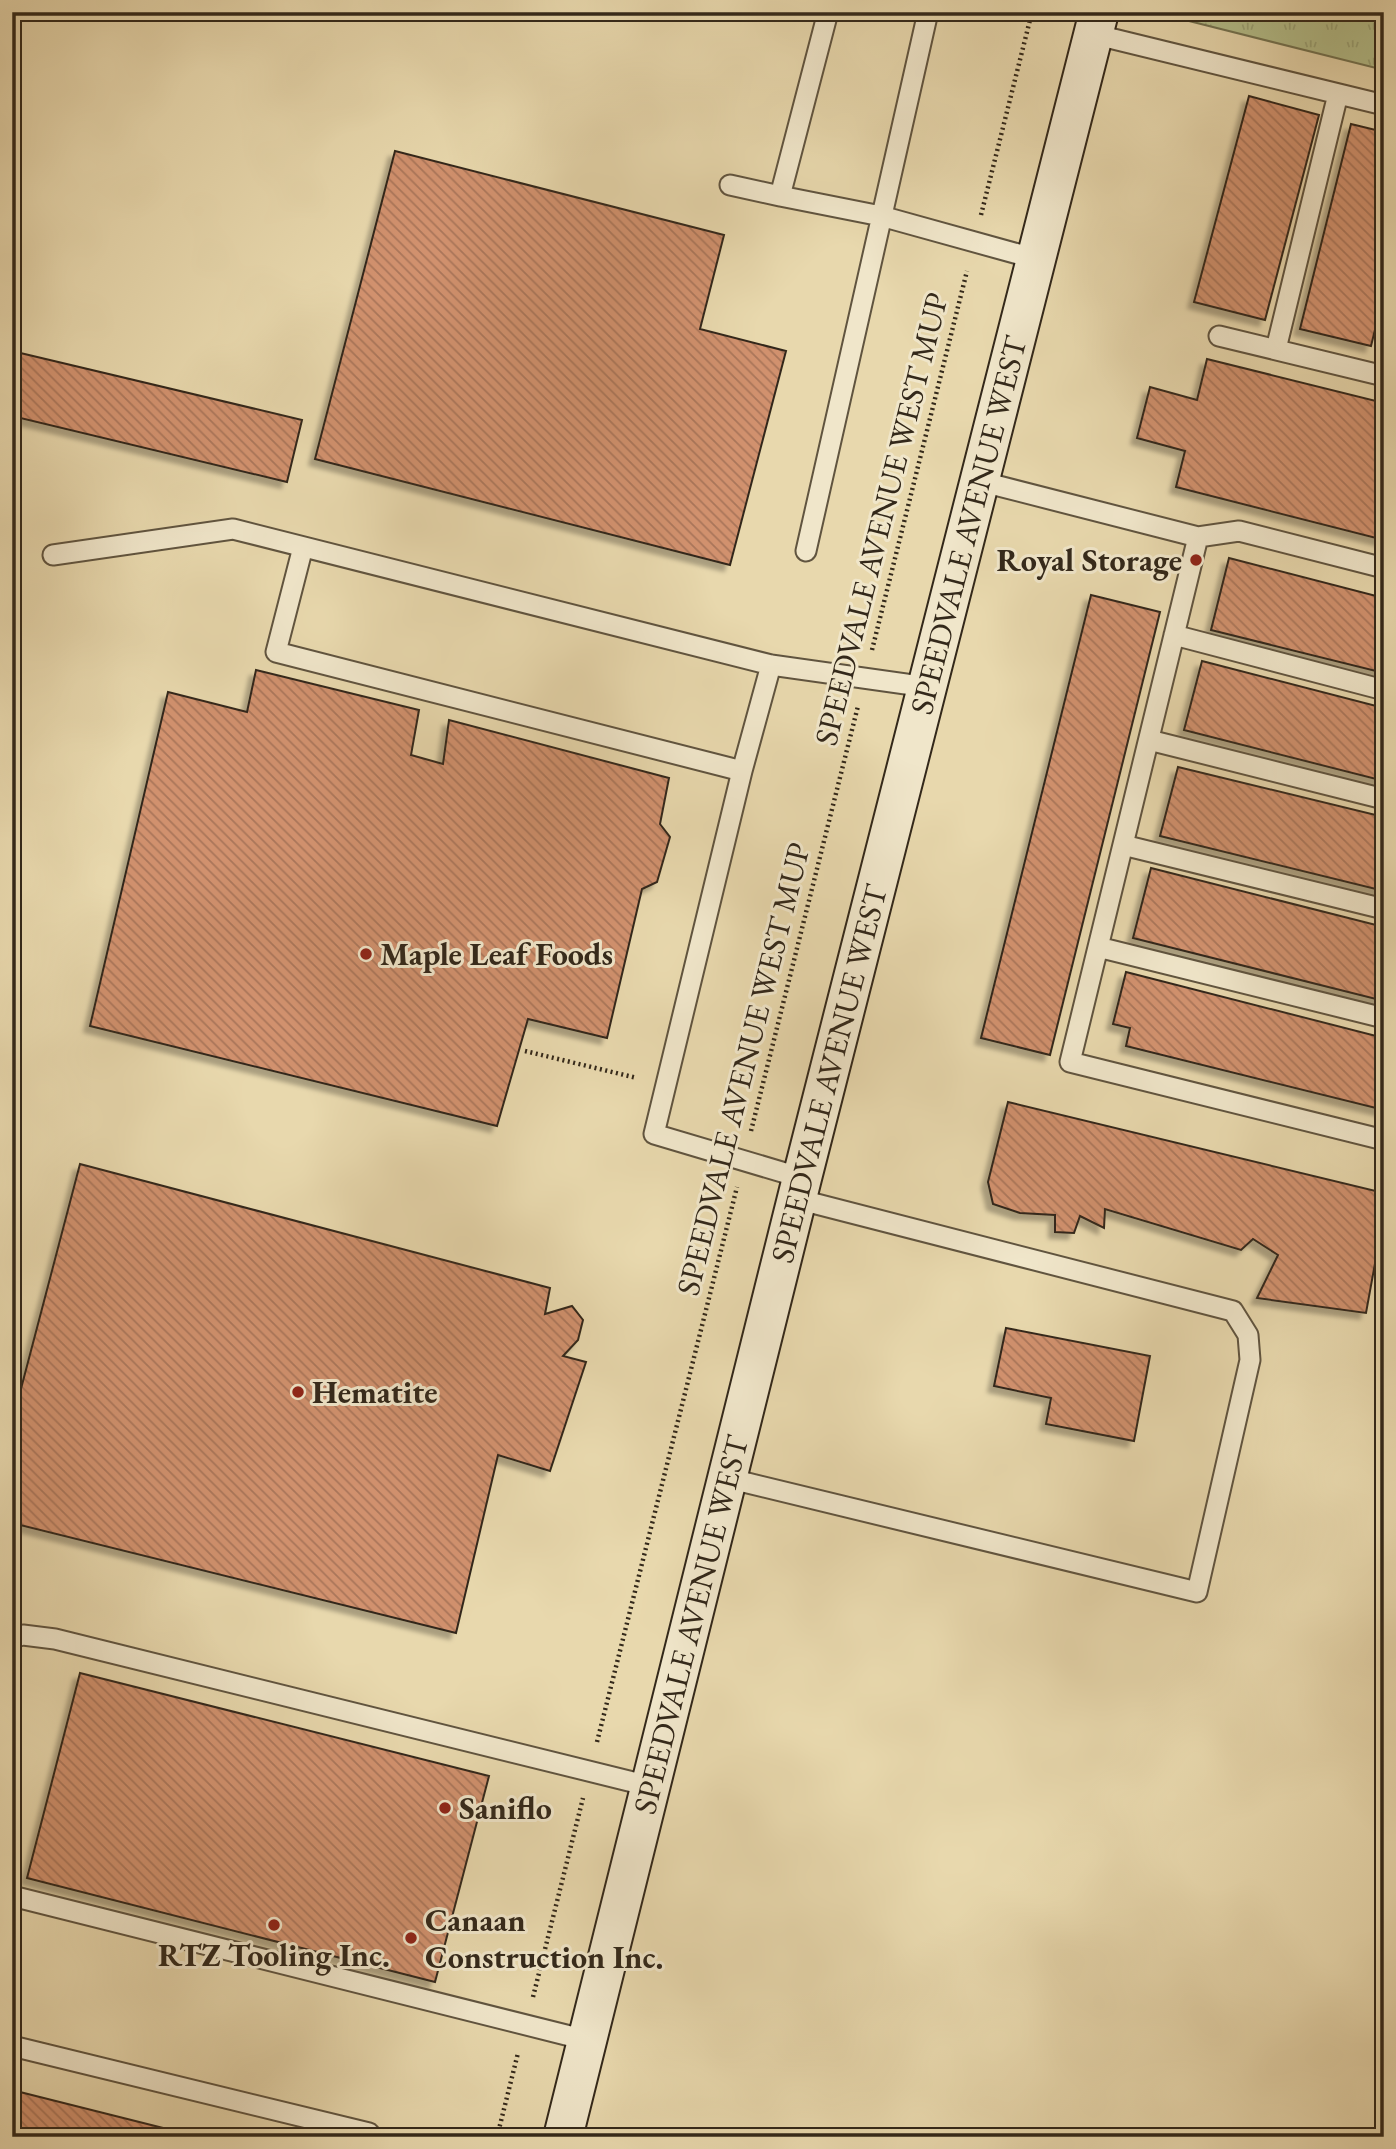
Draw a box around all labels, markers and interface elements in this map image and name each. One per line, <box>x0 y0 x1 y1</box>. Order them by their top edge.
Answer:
street label: SPEEDVALE AVENUE WEST MUP <box>804 288 958 750</box>
street label: SPEEDVALE AVENUE WEST <box>900 331 1037 719</box>
place label: Royal Storage <box>997 539 1182 581</box>
marker: Royal Storage <box>1188 552 1204 568</box>
street label: SPEEDVALE AVENUE WEST MUP <box>666 838 820 1300</box>
street label: SPEEDVALE AVENUE WEST <box>761 880 897 1267</box>
place label: Maple Leaf Foods <box>380 933 613 975</box>
marker: Maple Leaf Foods <box>358 946 374 962</box>
place label: Hematite <box>312 1371 438 1413</box>
marker: Hematite <box>290 1384 306 1400</box>
street label: SPEEDVALE AVENUE WEST <box>623 1430 758 1818</box>
place label: Saniflo <box>459 1787 552 1829</box>
marker: Saniflo <box>437 1800 453 1816</box>
place label: Canaan Construction Inc. <box>425 1899 664 1978</box>
marker: RTZ Tooling Inc. <box>266 1917 282 1933</box>
marker: Canaan Construction Inc. <box>403 1930 419 1946</box>
place label: RTZ Tooling Inc. <box>158 1934 390 1976</box>

